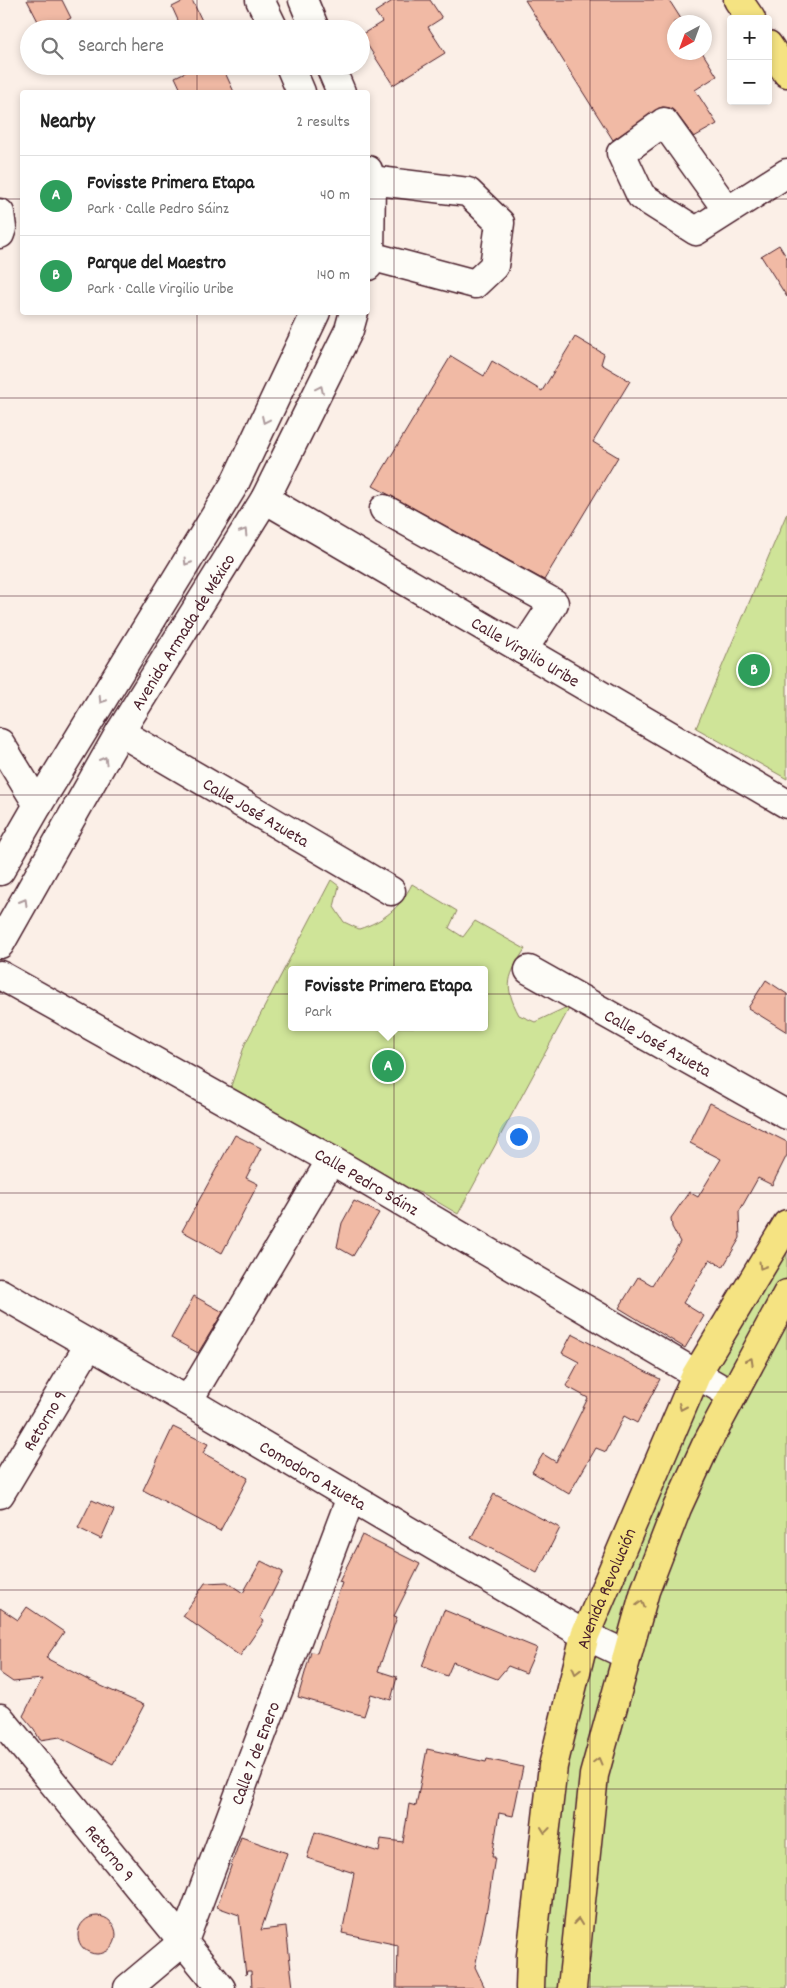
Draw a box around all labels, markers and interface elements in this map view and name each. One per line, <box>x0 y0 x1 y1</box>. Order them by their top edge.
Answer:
north arrow <box>667 15 712 60</box>
map controls <box>727 15 772 105</box>
button: + <box>727 15 772 60</box>
search box <box>20 20 370 75</box>
icon: search <box>38 34 66 62</box>
text: Search here <box>78 34 164 61</box>
button: − <box>727 60 772 105</box>
text: Nearby <box>40 108 95 138</box>
text: 2 results <box>296 111 350 134</box>
text: Fovisste Primera Etapa <box>87 171 254 198</box>
text: A <box>52 184 60 207</box>
text: 40 m <box>320 184 350 207</box>
text: Park · Calle Pedro Sáinz <box>87 198 229 221</box>
text: Parque del Maestro <box>87 251 226 278</box>
text: B <box>52 264 60 287</box>
text: 140 m <box>316 264 350 287</box>
text: Park · Calle Virgilio Uribe <box>87 278 234 301</box>
one-way arrow <box>314 385 324 394</box>
one-way arrow <box>261 415 272 424</box>
one-way arrow <box>238 529 248 538</box>
street label: Avenida Armada de México <box>126 550 243 716</box>
one-way arrow <box>184 557 194 566</box>
street label: Calle Virgilio Uribe <box>466 612 584 695</box>
pin: B <box>738 651 770 689</box>
one-way arrow <box>99 695 109 704</box>
one-way arrow <box>98 757 108 766</box>
street label: Calle José Azueta <box>197 773 313 855</box>
one-way arrow <box>18 898 28 907</box>
popup <box>288 966 488 1031</box>
text: Fovisste Primera Etapa <box>304 974 472 1001</box>
text: Park <box>304 1001 332 1024</box>
street label: Calle José Azueta <box>599 1005 715 1085</box>
pin: A <box>372 1047 404 1085</box>
your location <box>506 1124 532 1150</box>
street label: Calle Pedro Sáinz <box>309 1143 423 1224</box>
one-way arrow <box>758 1260 768 1269</box>
one-way arrow <box>744 1357 754 1366</box>
street label: Retorno 9 <box>18 1386 74 1457</box>
one-way arrow <box>678 1402 689 1411</box>
street label: Comodoro Azueta <box>254 1436 370 1518</box>
street label: Avenida Revolución <box>572 1525 644 1652</box>
one-way arrow <box>635 1600 646 1609</box>
one-way arrow <box>571 1667 582 1676</box>
street label: Calle 7 de Enero <box>226 1699 288 1809</box>
one-way arrow <box>592 1757 602 1765</box>
street label: Retorno 9 <box>77 1820 139 1888</box>
one-way arrow <box>540 1827 551 1835</box>
one-way arrow <box>572 1918 583 1926</box>

